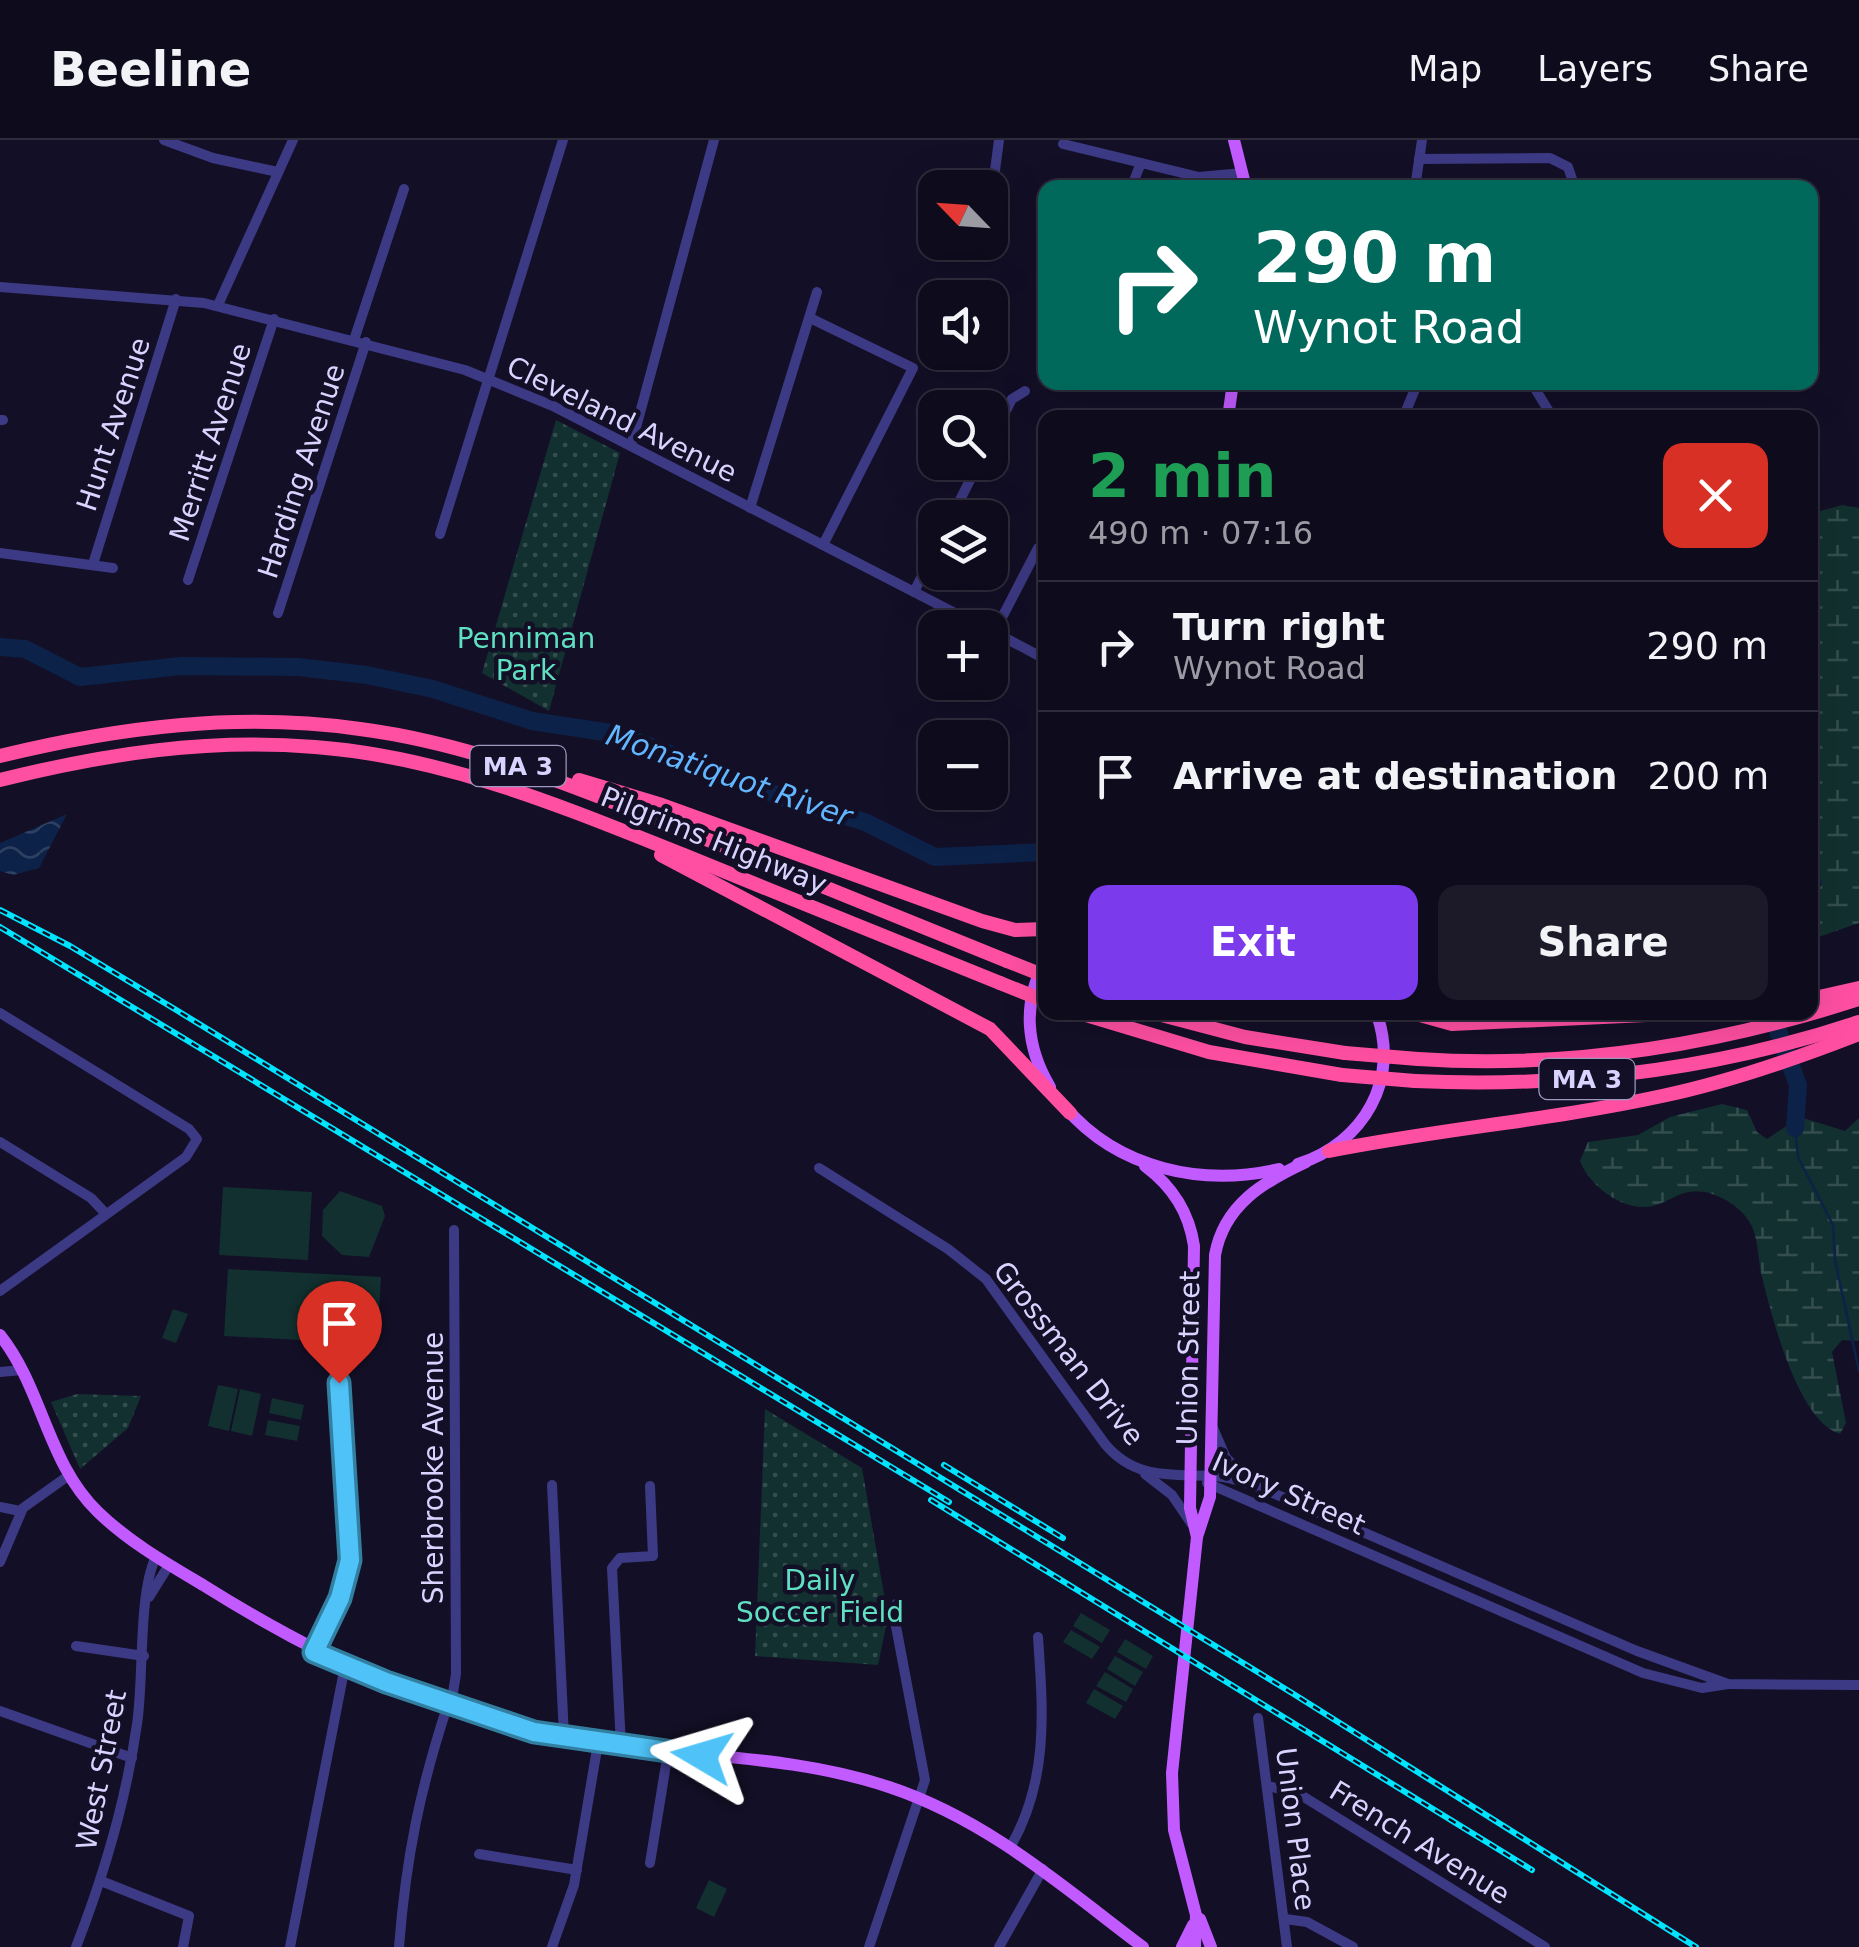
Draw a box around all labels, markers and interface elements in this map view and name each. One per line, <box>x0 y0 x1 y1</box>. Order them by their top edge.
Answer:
text: Beeline <box>50 41 251 97</box>
text: Map <box>1408 49 1482 89</box>
text: Layers <box>1537 49 1653 89</box>
text: Share <box>1708 49 1809 89</box>
north arrow <box>918 170 1008 260</box>
map controls <box>918 170 1008 810</box>
text: 290 m <box>1253 217 1496 299</box>
icon: right <box>1088 220 1218 350</box>
button: sound <box>918 280 1008 370</box>
text: Wynot Road <box>1253 301 1524 354</box>
street label: Hunt Avenue <box>70 333 157 515</box>
street label: Merritt Avenue <box>163 339 258 545</box>
street label: Cleveland Avenue <box>501 349 742 489</box>
street label: Harding Avenue <box>251 360 352 582</box>
button: search <box>918 390 1008 480</box>
text: 2 min <box>1088 441 1276 511</box>
button: close <box>1663 443 1768 548</box>
button: layers <box>918 500 1008 590</box>
text: 490 m · 07:16 <box>1088 514 1313 552</box>
text: Turn right <box>1173 605 1385 649</box>
button: + <box>918 610 1008 700</box>
icon: right <box>1088 619 1143 674</box>
park label: Penniman Park <box>457 622 595 687</box>
text: 290 m <box>1646 624 1768 668</box>
text: Wynot Road <box>1173 649 1366 687</box>
water label: Monatiquot River <box>602 717 858 834</box>
button: − <box>918 720 1008 810</box>
road number: MA 3 <box>470 746 566 786</box>
icon: arrive <box>1088 749 1143 804</box>
text: Arrive at destination <box>1173 754 1618 798</box>
text: 200 m <box>1648 754 1769 798</box>
street label: Pilgrims Highway <box>596 780 832 901</box>
button: Exit <box>1088 885 1418 1000</box>
button: Share <box>1438 885 1768 1000</box>
road number: MA 3 <box>1540 1059 1634 1099</box>
street label: Grossman Drive <box>986 1255 1151 1452</box>
street label: Union Street <box>1170 1270 1207 1446</box>
pin <box>297 1281 382 1384</box>
icon: arrive <box>312 1296 367 1351</box>
street label: Sherbrooke Avenue <box>417 1332 450 1604</box>
street label: Ivory Street <box>1207 1445 1370 1542</box>
park label: Daily Soccer Field <box>736 1564 904 1629</box>
street label: West Street <box>70 1687 133 1853</box>
position arrow <box>650 1704 754 1808</box>
street label: Union Place <box>1269 1746 1322 1913</box>
street label: French Avenue <box>1324 1774 1516 1911</box>

